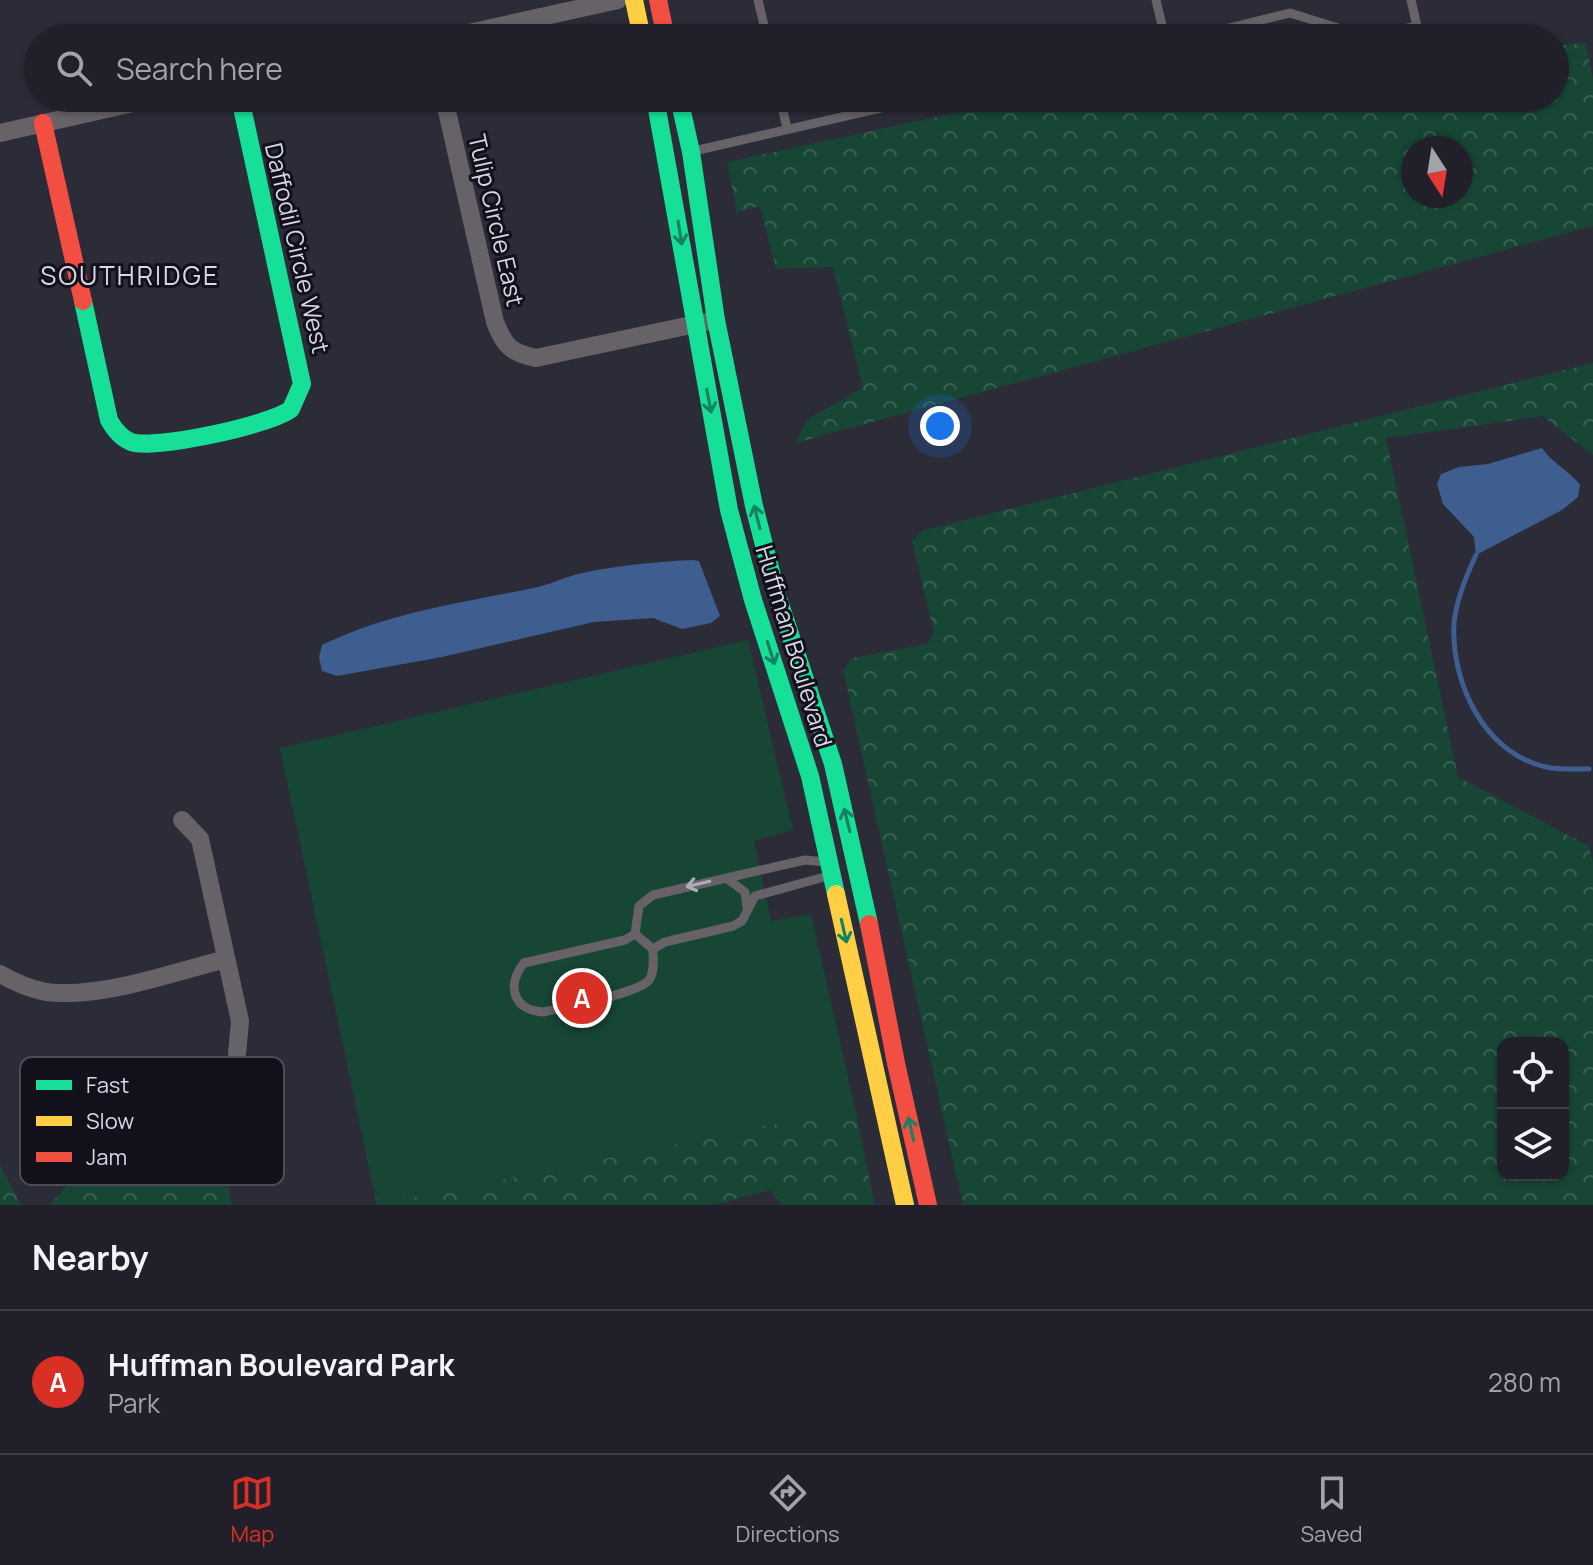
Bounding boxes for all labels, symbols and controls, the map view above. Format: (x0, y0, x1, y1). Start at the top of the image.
search box (24, 24, 1569, 112)
icon: search (52, 46, 96, 90)
text: Search here (116, 48, 283, 89)
street label: Tulip Circle East (461, 131, 533, 309)
north arrow (1401, 136, 1473, 208)
street label: Daffodil Circle West (258, 139, 338, 357)
one-way arrow (673, 220, 688, 245)
district label: SOUTHRIDGE (40, 257, 220, 293)
one-way arrow (702, 388, 717, 413)
your location (920, 406, 960, 446)
one-way arrow (748, 504, 763, 530)
street label: Huffman Boulevard (749, 541, 841, 751)
one-way arrow (764, 641, 779, 666)
one-way arrow (838, 807, 853, 833)
one-way arrow (686, 877, 711, 892)
one-way arrow (837, 918, 852, 944)
pin: A (556, 968, 608, 1028)
map controls (1497, 1037, 1569, 1181)
button: locate (1497, 1037, 1569, 1109)
legend (20, 1057, 284, 1185)
text: Fast (86, 1070, 129, 1100)
text: Slow (86, 1106, 134, 1136)
button: layers (1497, 1109, 1569, 1181)
one-way arrow (903, 1117, 918, 1142)
text: Jam (86, 1142, 127, 1172)
text: Nearby (32, 1234, 148, 1280)
text: Huffman Boulevard Park (108, 1344, 454, 1385)
text: A (49, 1364, 67, 1400)
text: 280 m (1488, 1364, 1561, 1400)
text: Park (108, 1385, 160, 1421)
tab: Map (230, 1471, 274, 1549)
tab: Directions (735, 1471, 840, 1549)
tab: Saved (1301, 1471, 1363, 1549)

